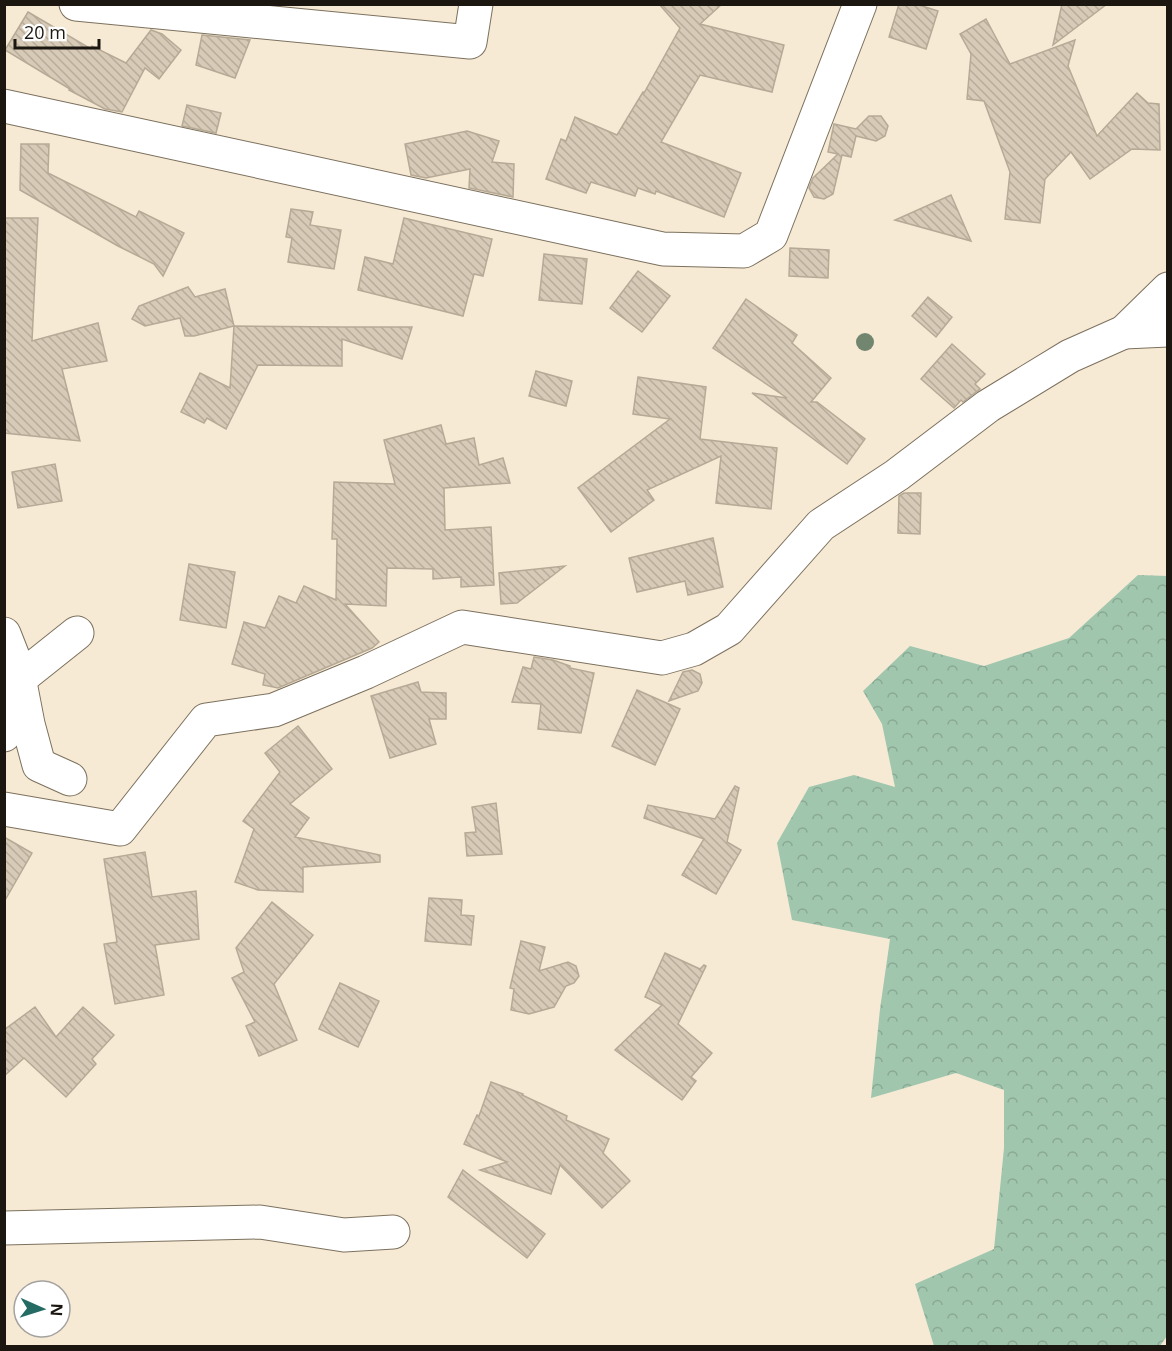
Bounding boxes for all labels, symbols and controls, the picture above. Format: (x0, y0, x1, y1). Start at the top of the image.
scale bar (15, 12, 99, 50)
text: 20 m (24, 20, 66, 44)
north arrow (12, 1279, 72, 1339)
text: N (46, 1303, 68, 1317)

